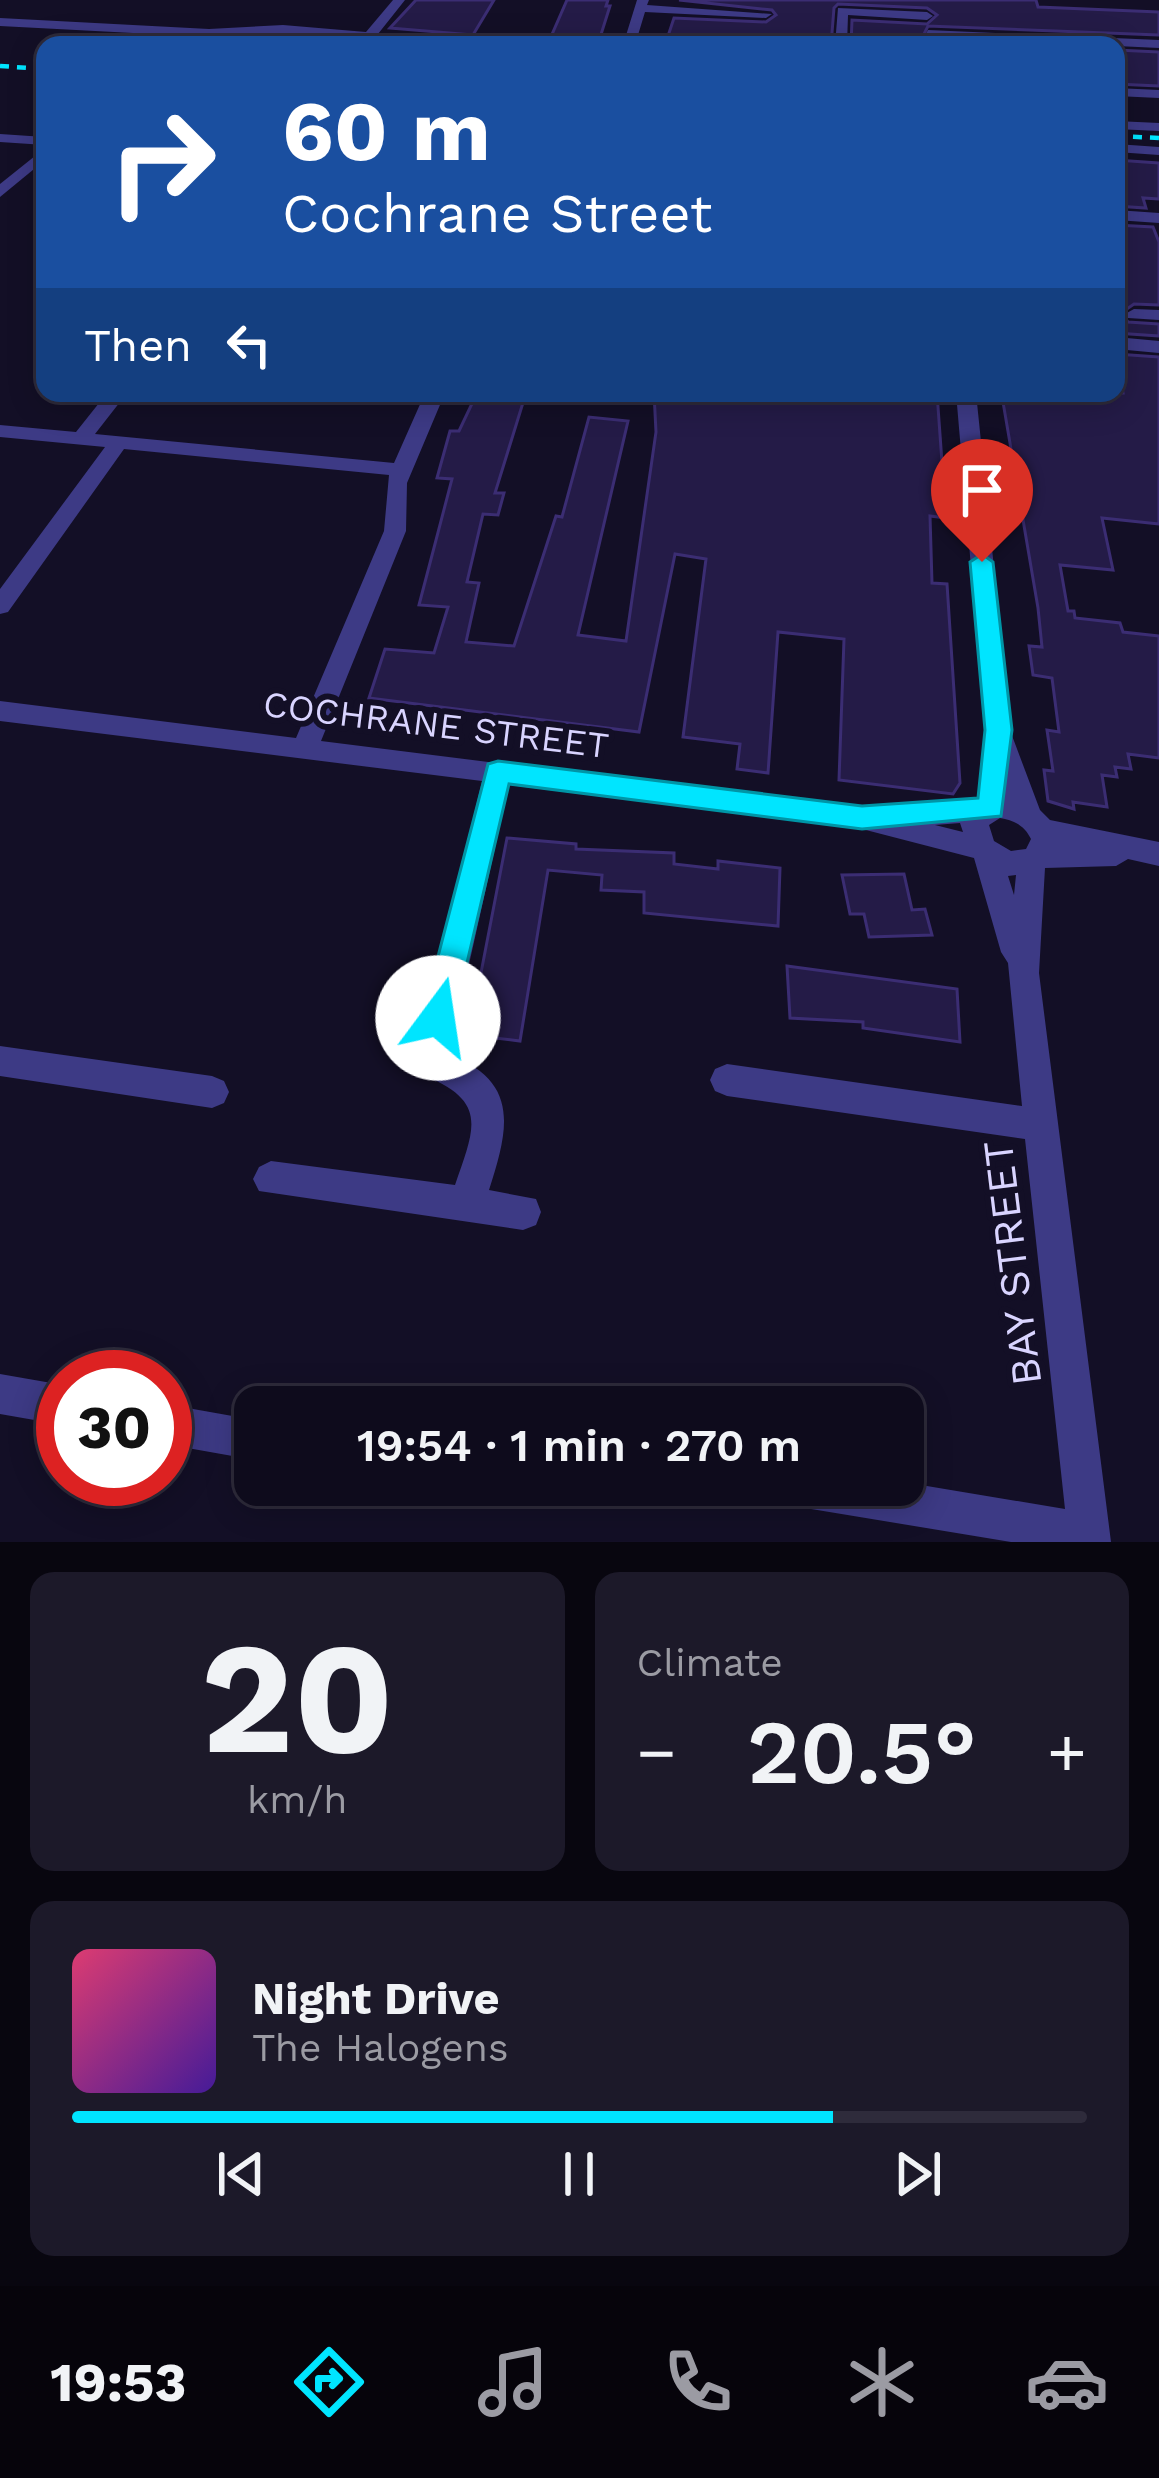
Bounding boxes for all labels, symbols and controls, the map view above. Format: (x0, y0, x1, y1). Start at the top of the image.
text: 60 m (282, 82, 491, 180)
icon: right (84, 84, 240, 240)
text: Cochrane Street (282, 182, 713, 245)
icon: left (216, 312, 282, 378)
text: Then (84, 319, 192, 372)
pin (931, 439, 1033, 562)
icon: arrive (949, 457, 1015, 523)
street label: COCHRANE STREET (261, 683, 611, 767)
position arrow (375, 955, 501, 1081)
street label: BAY STREET (973, 1138, 1051, 1388)
speed limit sign: 30 (36, 1350, 192, 1506)
text: 19:54 · 1 min · 270 m (357, 1419, 801, 1472)
text: 20 (201, 1607, 394, 1790)
text: Climate (637, 1640, 783, 1685)
text: 20.5° (747, 1699, 977, 1805)
text: − (637, 1714, 676, 1791)
text: + (1047, 1714, 1087, 1791)
text: km/h (247, 1777, 347, 1822)
text: Night Drive (252, 1972, 500, 2025)
text: The Halogens (252, 2025, 508, 2070)
icon: previous (208, 2141, 274, 2207)
icon: pause (546, 2141, 612, 2207)
icon: next (885, 2141, 951, 2207)
icon: directions (287, 2340, 371, 2424)
icon: music (471, 2340, 555, 2424)
icon: phone (656, 2340, 740, 2424)
icon: climate (840, 2340, 924, 2424)
icon: car (1025, 2340, 1109, 2424)
text: 19:53 (50, 2351, 187, 2414)

